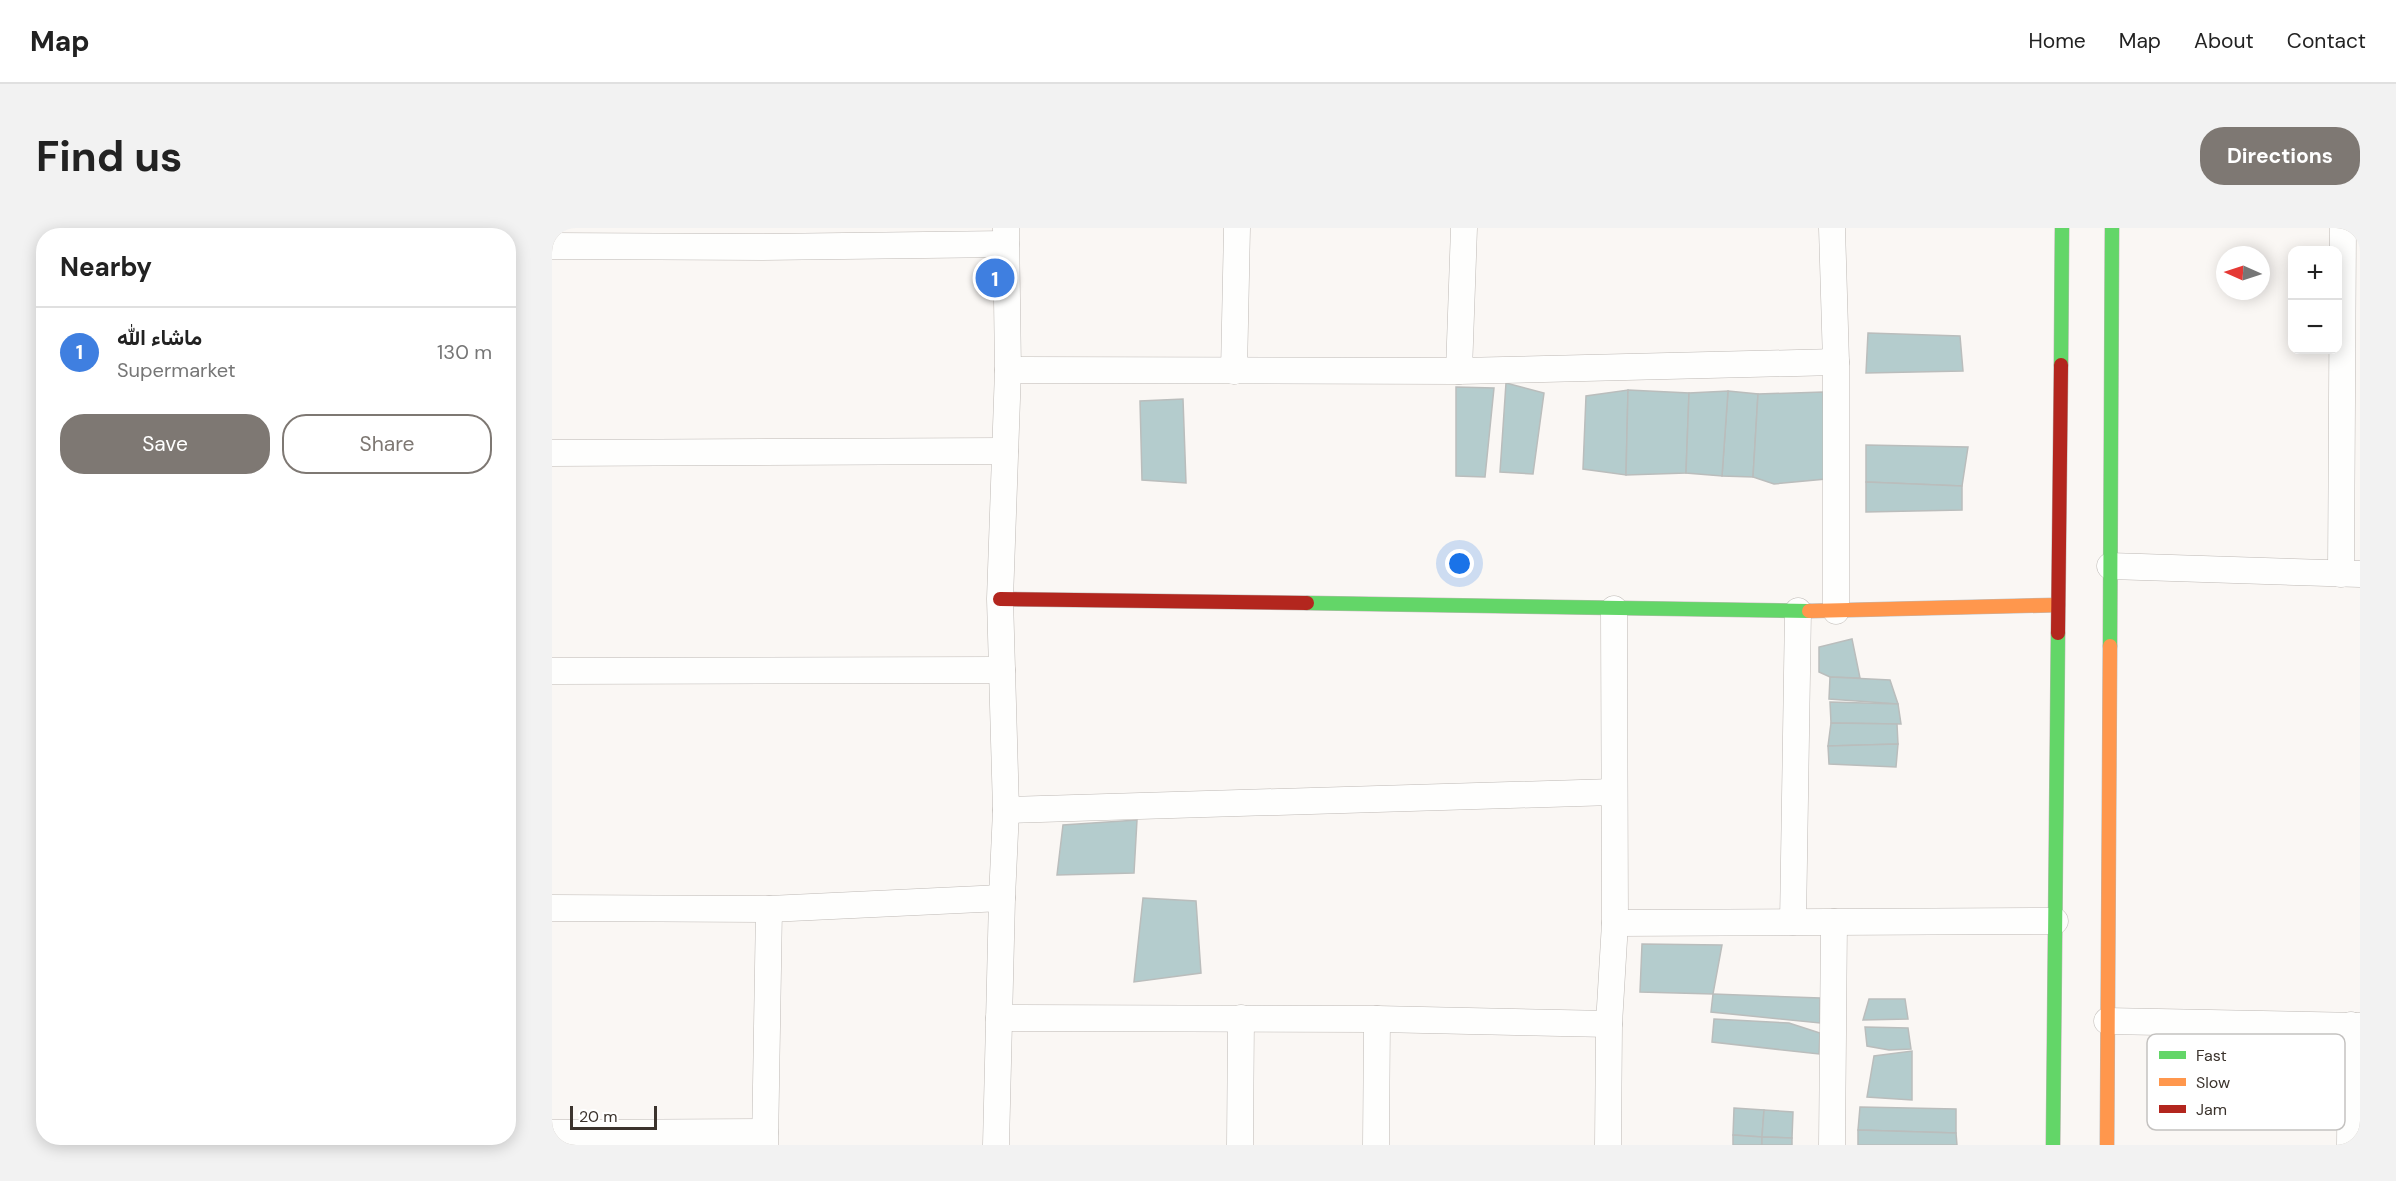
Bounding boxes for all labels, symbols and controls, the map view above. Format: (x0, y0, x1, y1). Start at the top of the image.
text: Map (30, 23, 90, 60)
text: Home (2028, 27, 2086, 55)
text: Map (2119, 27, 2161, 55)
text: About (2194, 27, 2254, 55)
text: Contact (2287, 27, 2366, 55)
button: Directions (2200, 127, 2360, 185)
text: Find us (36, 129, 182, 184)
north arrow (2216, 246, 2270, 300)
map controls (2288, 246, 2342, 354)
button: + (2288, 246, 2342, 300)
text: Nearby (60, 250, 152, 284)
pin: 1 (976, 256, 1014, 300)
button: − (2288, 300, 2342, 354)
text: ماشاء الله (117, 323, 202, 352)
text: 1 (76, 339, 83, 365)
text: 130 m (437, 339, 492, 365)
text: Supermarket (117, 357, 236, 383)
button: Save (60, 414, 270, 474)
button: Share (282, 414, 492, 474)
your location (1445, 549, 1474, 578)
legend (2147, 1034, 2345, 1130)
text: Fast (2196, 1045, 2227, 1066)
text: Slow (2196, 1072, 2230, 1093)
text: Jam (2196, 1099, 2227, 1120)
scale bar (570, 1103, 657, 1130)
text: 20 m (579, 1106, 618, 1127)

